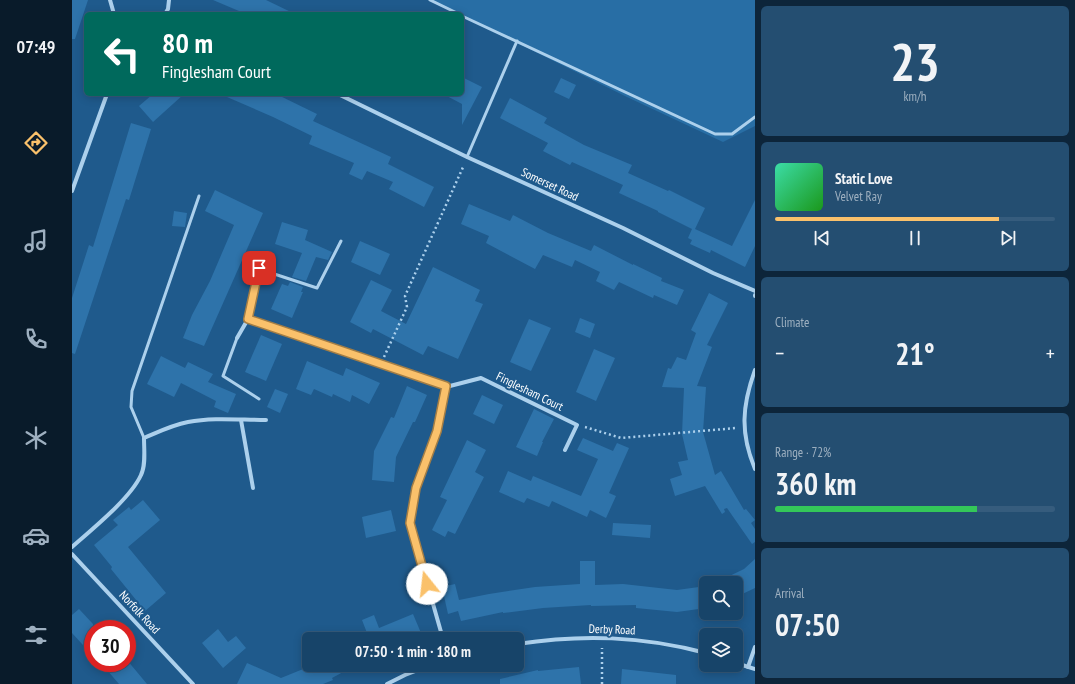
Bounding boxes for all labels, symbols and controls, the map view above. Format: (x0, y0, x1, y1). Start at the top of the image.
text: 80 m (162, 24, 213, 61)
icon: left (96, 28, 148, 80)
text: 23 (890, 28, 940, 95)
text: 07:49 (17, 35, 55, 58)
text: Finglesham Court (162, 60, 271, 83)
text: km/h (903, 88, 927, 105)
icon: directions (22, 129, 50, 157)
street label: Somerset Road (519, 164, 581, 204)
text: Static Love (835, 169, 893, 188)
text: Velvet Ray (835, 188, 882, 205)
icon: music (22, 227, 50, 255)
icon: previous (811, 227, 833, 249)
icon: pause (904, 227, 926, 249)
icon: next (997, 227, 1019, 249)
pin (242, 251, 276, 285)
icon: arrive (248, 257, 270, 279)
text: Climate (775, 314, 809, 331)
icon: phone (22, 325, 50, 353)
text: 21° (895, 334, 935, 373)
text: − (775, 339, 784, 367)
text: + (1046, 339, 1055, 367)
street label: Finglesham Court (494, 368, 567, 414)
icon: climate (22, 424, 50, 452)
text: Range · 72% (775, 444, 831, 461)
text: 360 km (775, 464, 856, 503)
icon: car (22, 522, 50, 550)
position arrow (406, 563, 448, 605)
map controls (699, 576, 743, 672)
button: search (699, 576, 743, 620)
text: Arrival (775, 585, 804, 602)
street label: Norfolk Road (116, 587, 164, 637)
text: 07:50 (775, 605, 840, 644)
speed limit sign: 30 (84, 620, 136, 672)
icon: filters (22, 621, 50, 649)
street label: Derby Road (588, 621, 636, 637)
button: layers (699, 628, 743, 672)
text: 07:50 · 1 min · 180 m (355, 642, 471, 661)

